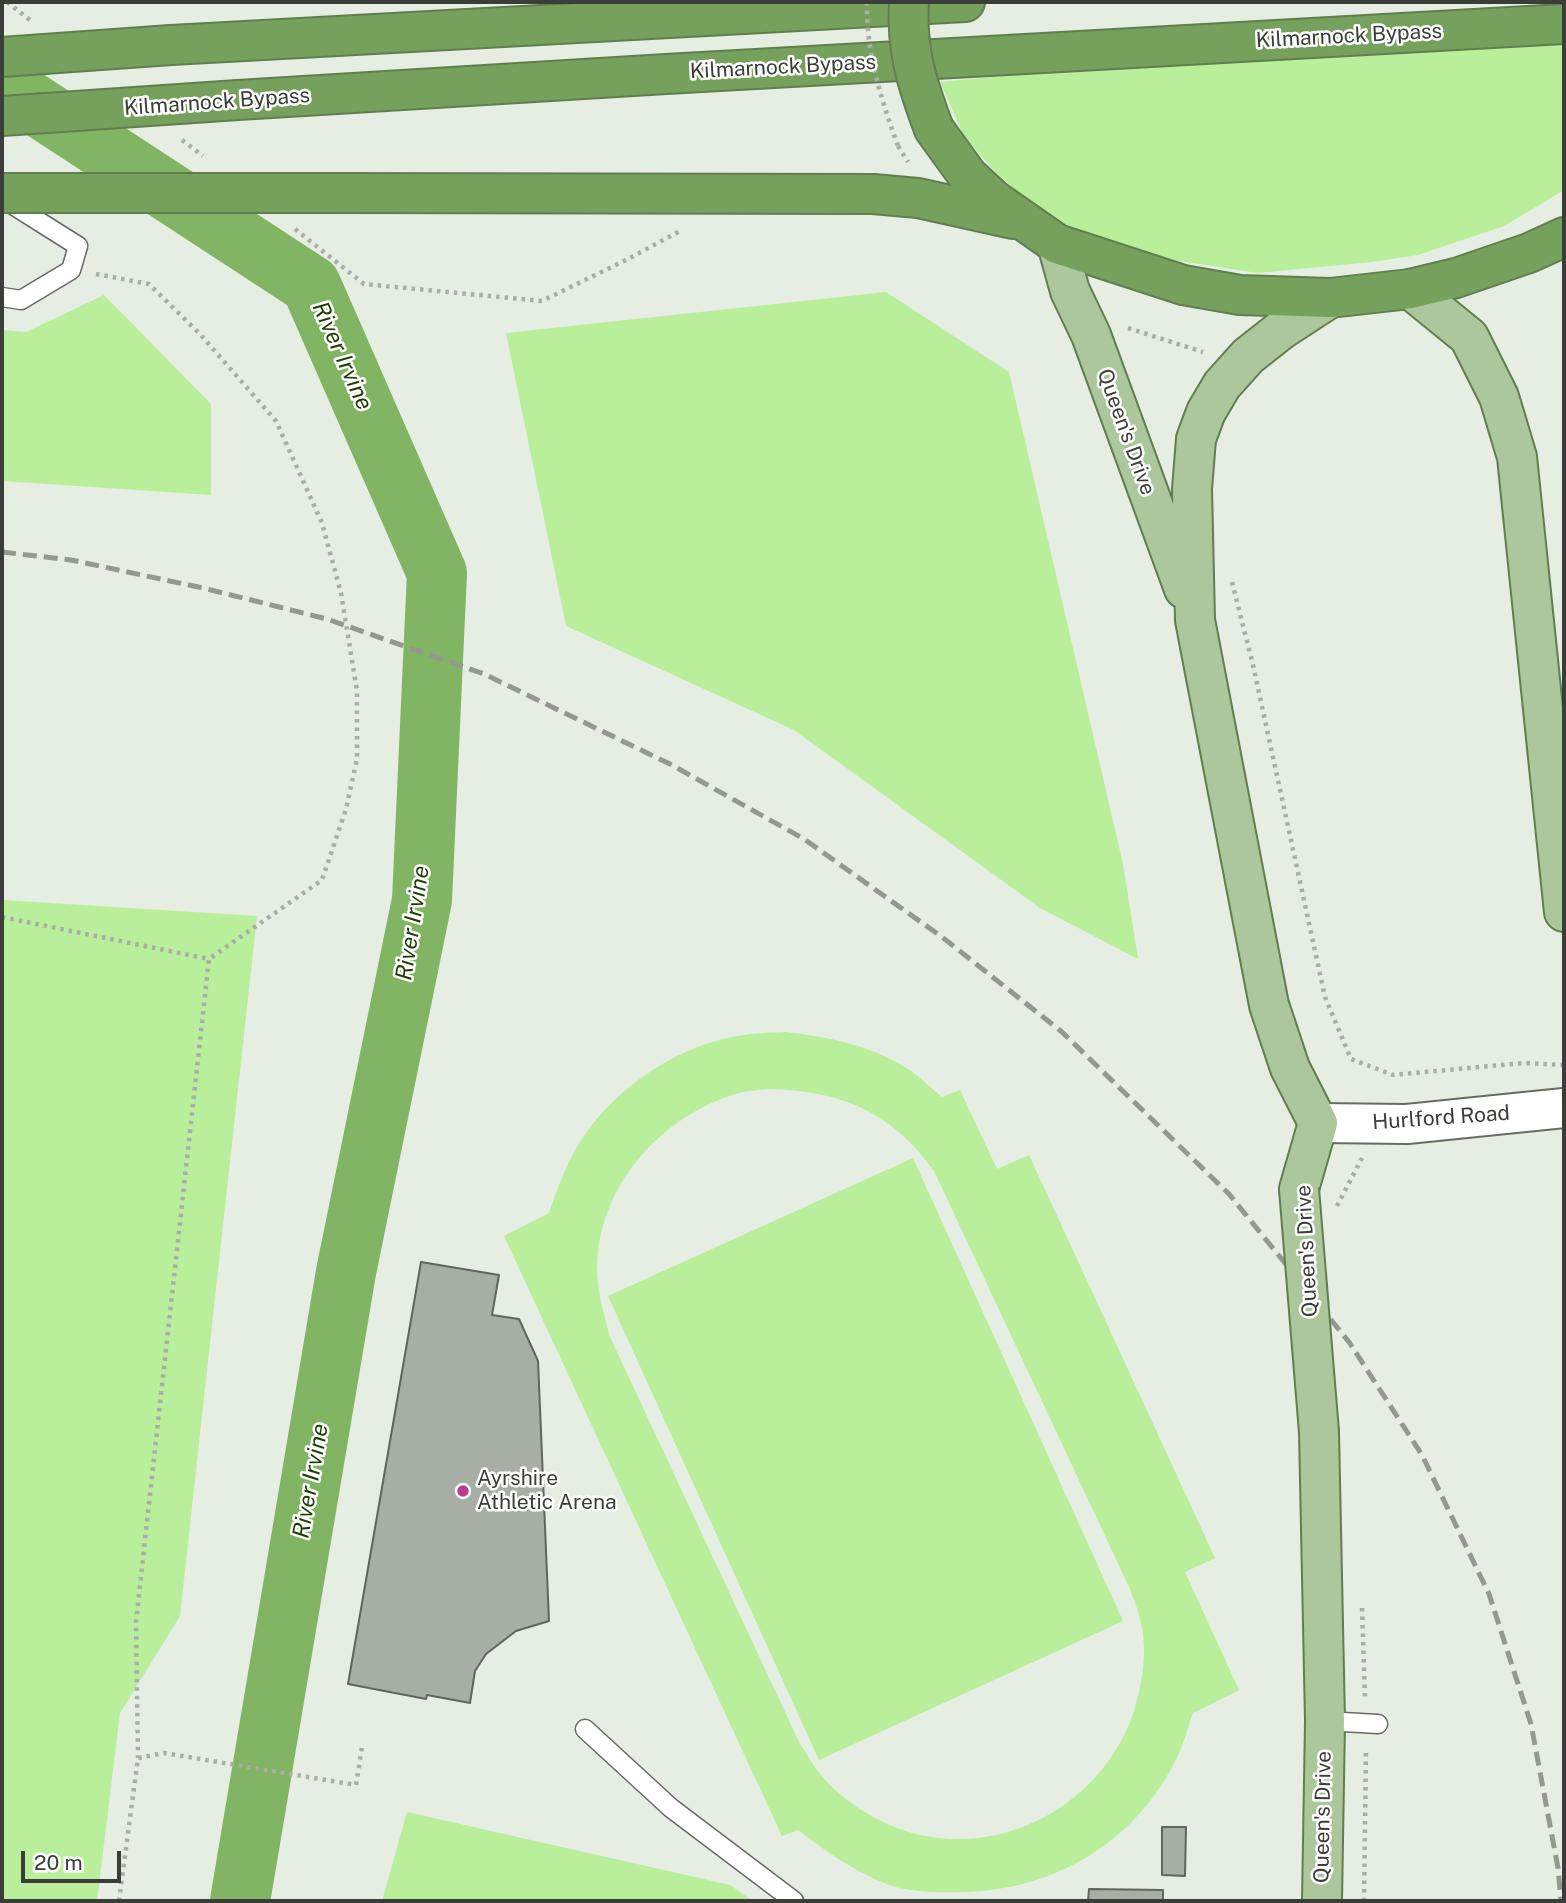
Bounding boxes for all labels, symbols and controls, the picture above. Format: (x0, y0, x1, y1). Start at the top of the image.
street label: Kilmarnock Bypass (1255, 19, 1443, 53)
street label: Kilmarnock Bypass (689, 50, 877, 84)
street label: Kilmarnock Bypass (123, 83, 311, 121)
water label: River Irvine (306, 297, 378, 415)
street label: Queen's Drive (1092, 366, 1160, 498)
water label: River Irvine (390, 864, 436, 982)
street label: Hurlford Road (1371, 1101, 1511, 1135)
street label: Queen's Drive (1291, 1184, 1323, 1318)
water label: River Irvine (287, 1422, 335, 1540)
place label: Ayrshire Athletic Arena (477, 1466, 617, 1516)
marker: Ayrshire Athletic Arena (455, 1483, 471, 1499)
street label: Queen's Drive (1309, 1751, 1337, 1883)
scale bar (24, 1836, 124, 1880)
text: 20 m (34, 1850, 83, 1875)

